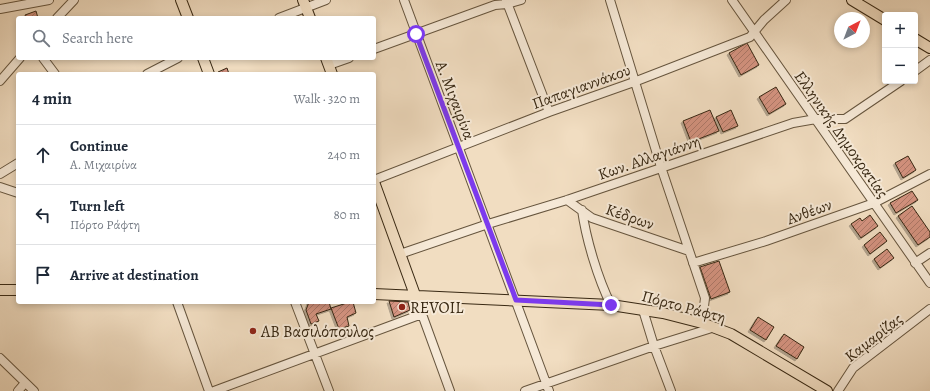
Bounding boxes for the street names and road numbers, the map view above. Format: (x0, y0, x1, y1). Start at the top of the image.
street label: Α. Μιχαιρίνα (430, 57, 480, 143)
street label: Παπαγιαννάκου (529, 59, 634, 115)
street label: Ελληνικής Δημοκρατίας (789, 67, 894, 203)
street label: Κων. Αλλαγιάννη (595, 130, 704, 186)
street label: Ανθέων (783, 193, 835, 231)
street label: Κέδρων (603, 198, 657, 236)
street label: Πόρτο Ράφτη (639, 285, 728, 329)
street label: Καμαρίζας (840, 308, 907, 367)

